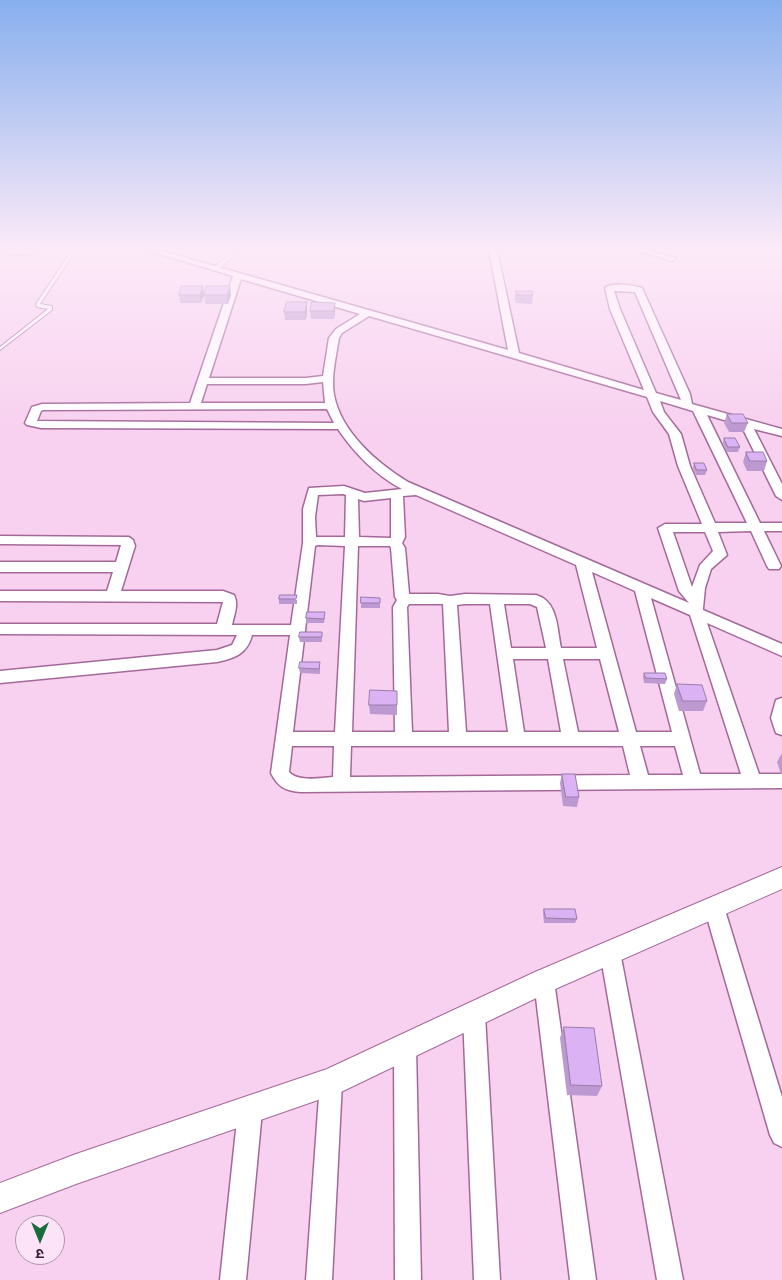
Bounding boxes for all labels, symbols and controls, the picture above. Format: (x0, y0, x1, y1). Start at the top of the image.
north arrow (15, 1215, 65, 1265)
text: उ (36, 1244, 44, 1264)

